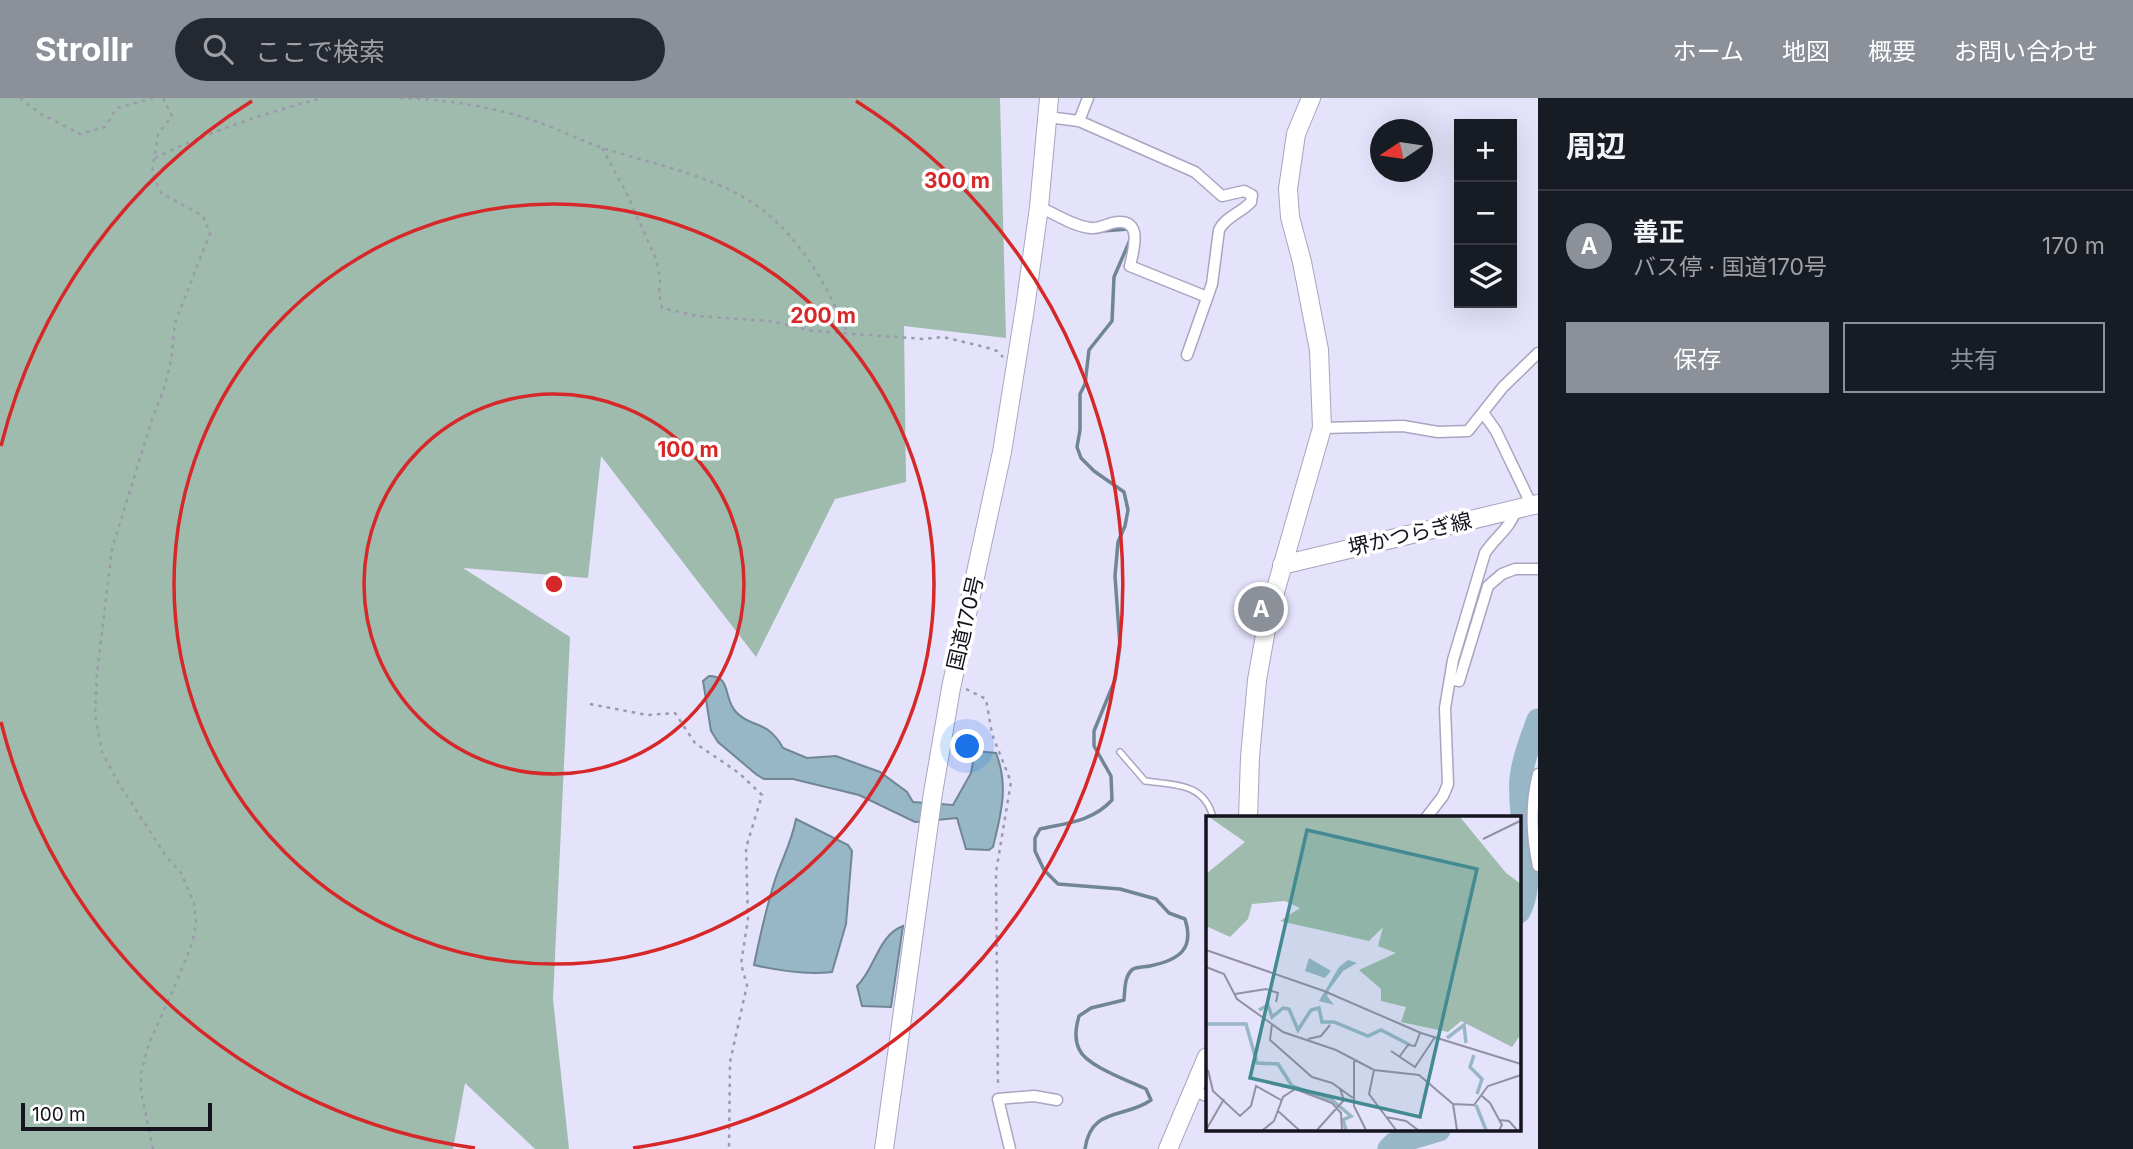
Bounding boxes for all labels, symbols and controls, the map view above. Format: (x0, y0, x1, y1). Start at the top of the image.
search box (175, 18, 665, 81)
text: Strollr (35, 29, 133, 69)
icon: search (199, 30, 237, 68)
text: ここで検索 (255, 36, 385, 67)
text: ホーム (1673, 37, 1744, 66)
text: 地図 (1782, 37, 1830, 66)
text: 概要 (1868, 37, 1916, 66)
text: お問い合わせ (1954, 37, 2098, 66)
north arrow (1370, 119, 1433, 182)
map controls (1454, 119, 1517, 308)
button: + (1454, 119, 1517, 182)
text: 周辺 (1566, 128, 1626, 164)
text: 300 m (924, 168, 990, 193)
button: − (1454, 182, 1517, 245)
text: 善正 (1633, 216, 1685, 247)
text: A (1580, 232, 1598, 260)
text: 170 m (2042, 232, 2105, 260)
button: layers (1454, 245, 1517, 308)
text: バス停 · 国道170号 (1633, 253, 1827, 281)
text: 200 m (790, 303, 856, 328)
button: 保存 (1566, 322, 1829, 393)
button: 共有 (1843, 322, 2105, 393)
text: 100 m (657, 437, 719, 462)
street label: 堺かつらぎ線 (1346, 508, 1474, 560)
centre of rings (542, 572, 566, 596)
street label: 国道170号 (942, 573, 988, 673)
pin: A (1238, 583, 1284, 635)
your location (950, 729, 984, 763)
inset map (1206, 816, 1520, 1132)
scale bar (21, 1100, 212, 1132)
text: 100 m (32, 1103, 86, 1126)

